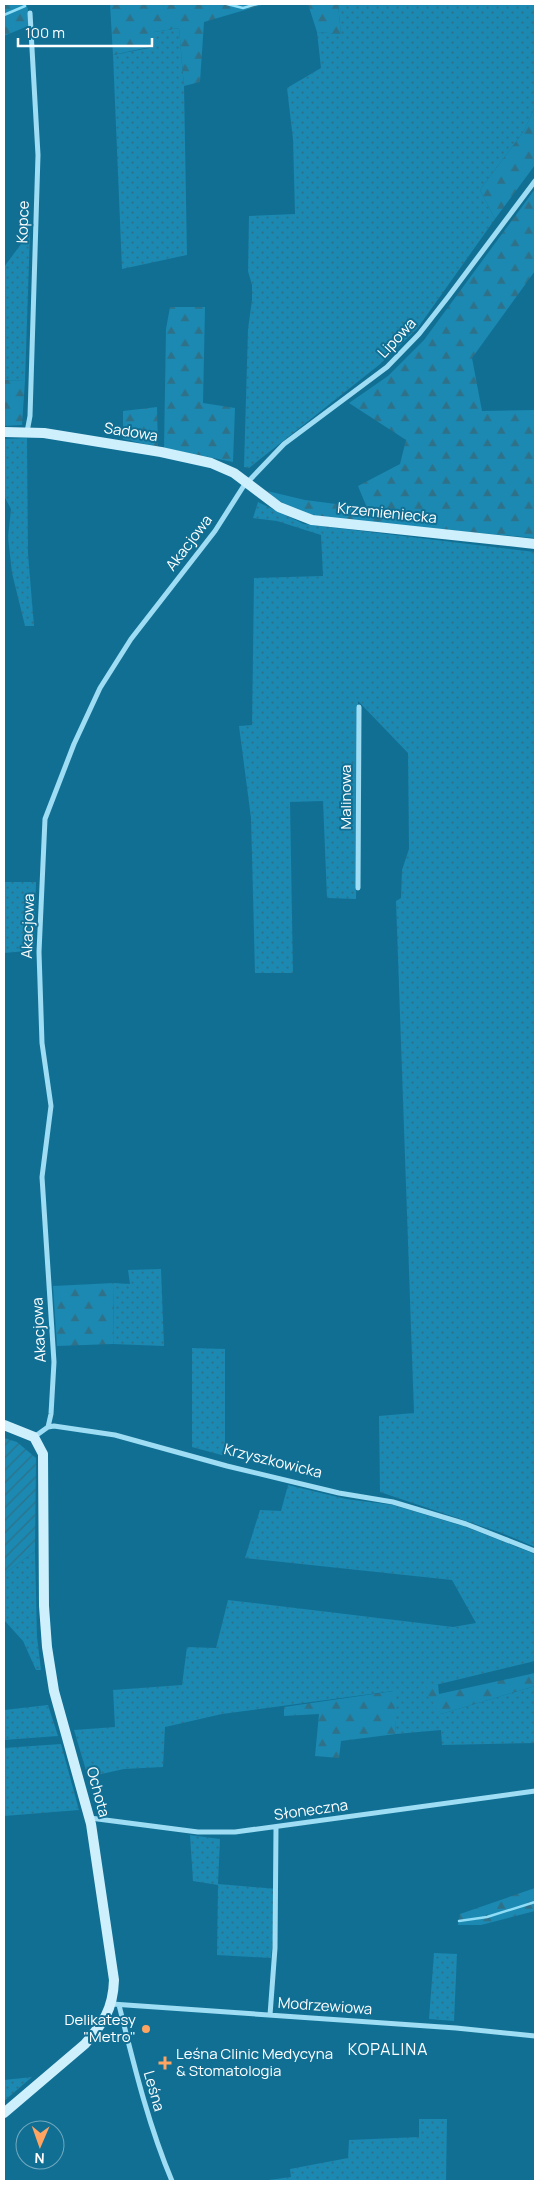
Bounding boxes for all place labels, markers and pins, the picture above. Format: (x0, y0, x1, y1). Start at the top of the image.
place label: Delikatesy "Metro" (64, 2009, 136, 2047)
marker: Delikatesy "Metro" (140, 2023, 152, 2035)
place label: Leśna Clinic Medycyna & Stomatologia (176, 2043, 333, 2081)
marker: Leśna Clinic Medycyna & Stomatologia (158, 2056, 172, 2070)

